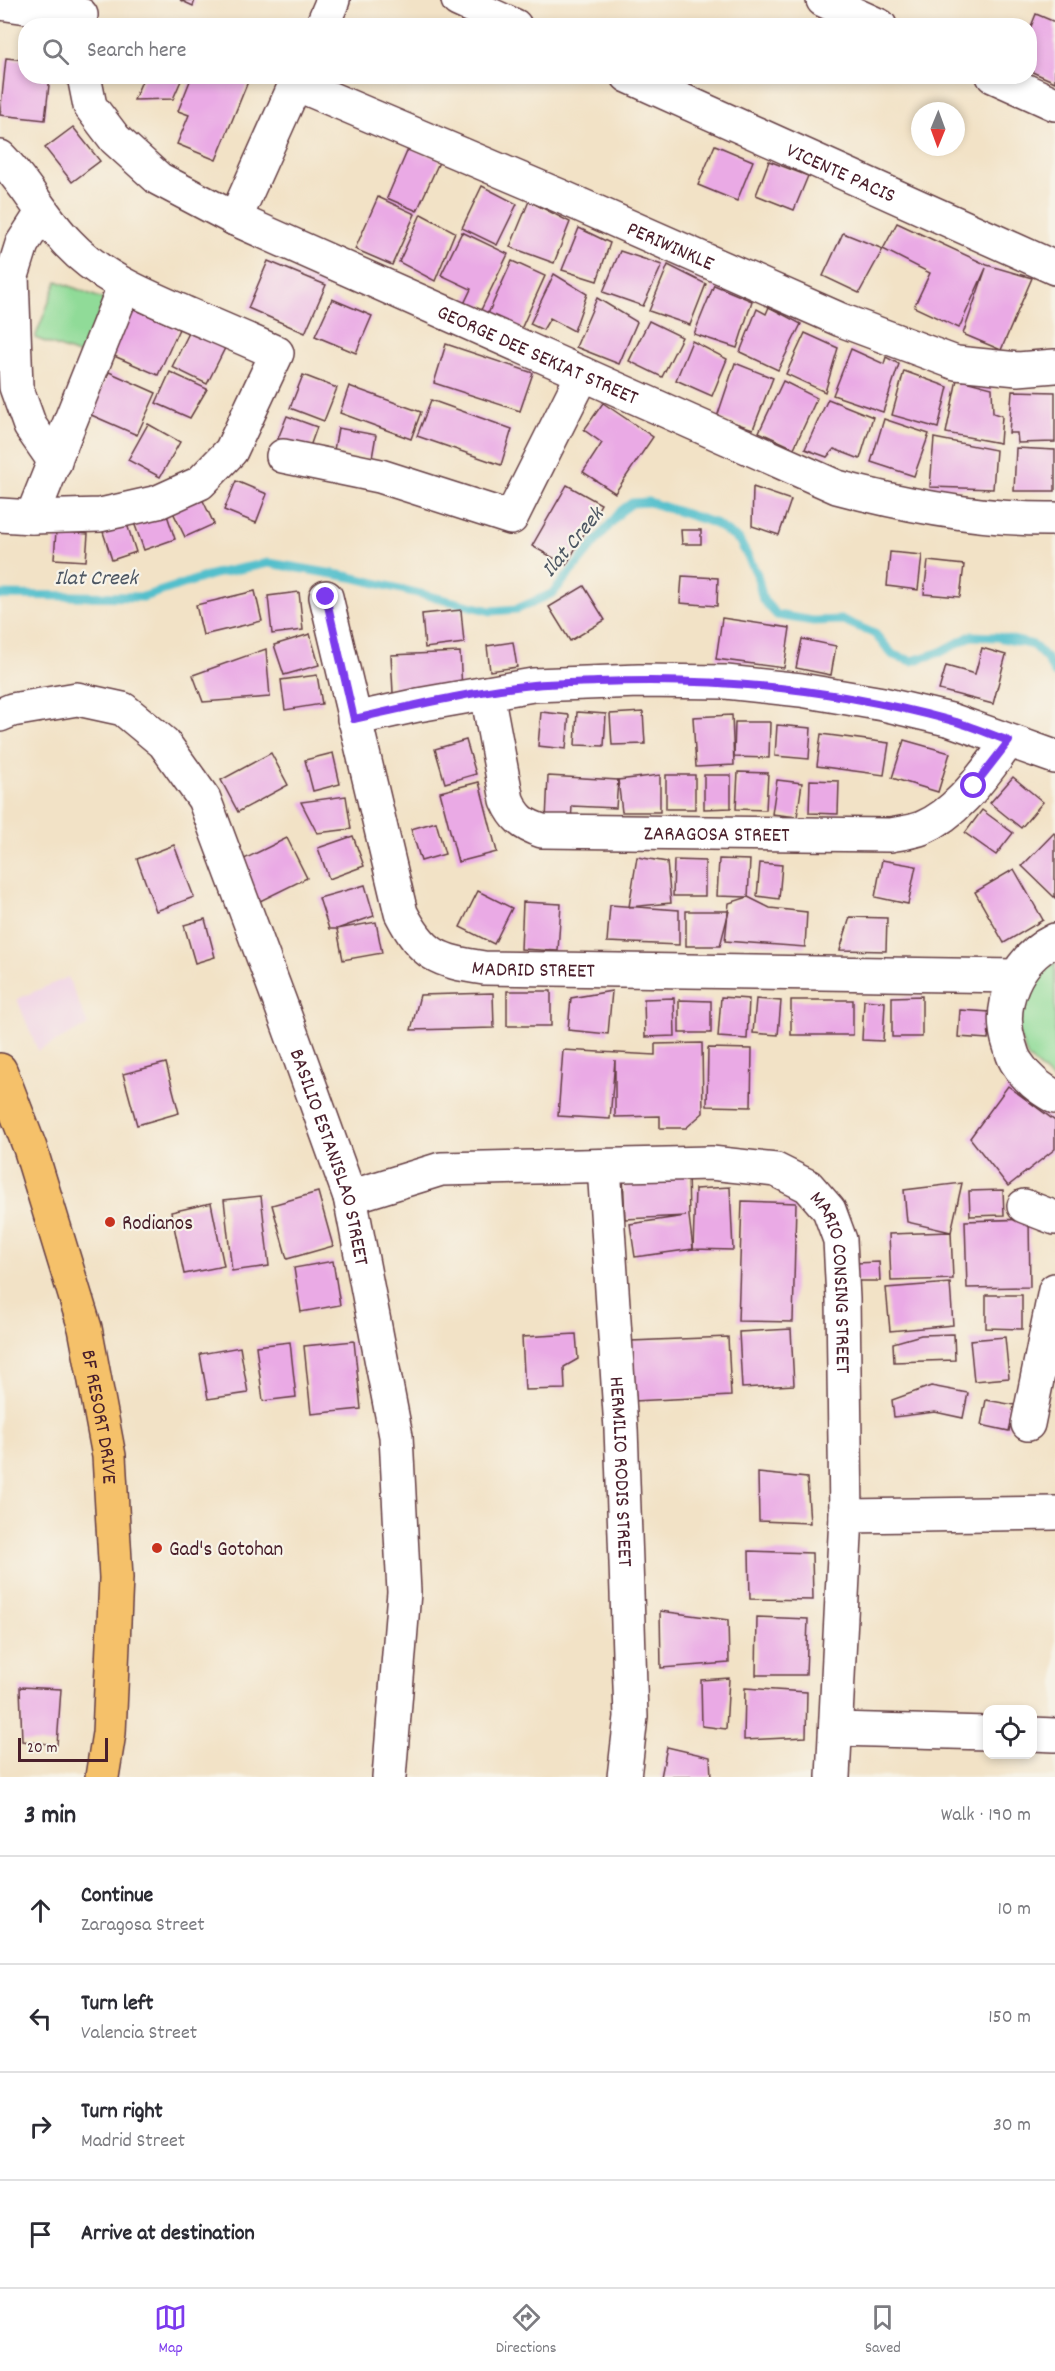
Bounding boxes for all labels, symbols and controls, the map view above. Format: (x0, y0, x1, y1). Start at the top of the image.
search box (18, 18, 1037, 84)
icon: search (39, 35, 72, 68)
text: Search here (87, 36, 186, 67)
north arrow (911, 102, 965, 156)
street label: VICENTE PACIS (781, 137, 900, 212)
street label: PERIWINKLE (621, 215, 719, 280)
street label: GEORGE DEE SEKIAT STREET (431, 299, 643, 415)
water label: Ilat Creek (535, 500, 613, 585)
water label: Ilat Creek (55, 564, 139, 595)
route end (312, 583, 338, 609)
route start (960, 772, 986, 798)
street label: ZARAGOSA STREET (643, 820, 790, 852)
street label: MADRID STREET (469, 954, 596, 988)
street label: BASILIO ESTANISLAO STREET (280, 1045, 375, 1269)
street label: MARIO CONSING STREET (801, 1186, 856, 1374)
place label: Rodianos (122, 1210, 193, 1240)
marker: Rodianos (103, 1215, 117, 1229)
street label: BF RESORT DRIVE (71, 1348, 123, 1485)
street label: HERMILIO RODIS STREET (600, 1376, 638, 1568)
place label: Gad's Gotohan (169, 1536, 283, 1566)
marker: Gad's Gotohan (150, 1541, 164, 1555)
map controls (983, 1705, 1037, 1759)
button: locate (983, 1705, 1037, 1759)
scale bar (18, 1735, 108, 1762)
text: 20 m (27, 1737, 57, 1760)
text: 3 min (24, 1798, 76, 1835)
text: Walk · 190 m (941, 1802, 1031, 1830)
text: Continue (81, 1881, 153, 1912)
icon: ahead (24, 1894, 57, 1927)
text: 10 m (997, 1896, 1031, 1924)
text: Zaragosa Street (81, 1912, 205, 1940)
text: Turn left (81, 1989, 153, 2020)
icon: left (24, 2002, 57, 2035)
text: 150 m (988, 2004, 1031, 2032)
text: Valencia Street (81, 2020, 197, 2048)
text: Turn right (81, 2097, 163, 2128)
icon: right (24, 2110, 57, 2143)
text: 30 m (993, 2112, 1031, 2140)
text: Madrid Street (81, 2128, 185, 2156)
icon: arrive (24, 2218, 57, 2251)
text: Arrive at destination (81, 2219, 255, 2250)
tab: Map (154, 2301, 187, 2360)
tab: Directions (496, 2301, 556, 2360)
tab: Saved (865, 2301, 901, 2360)

